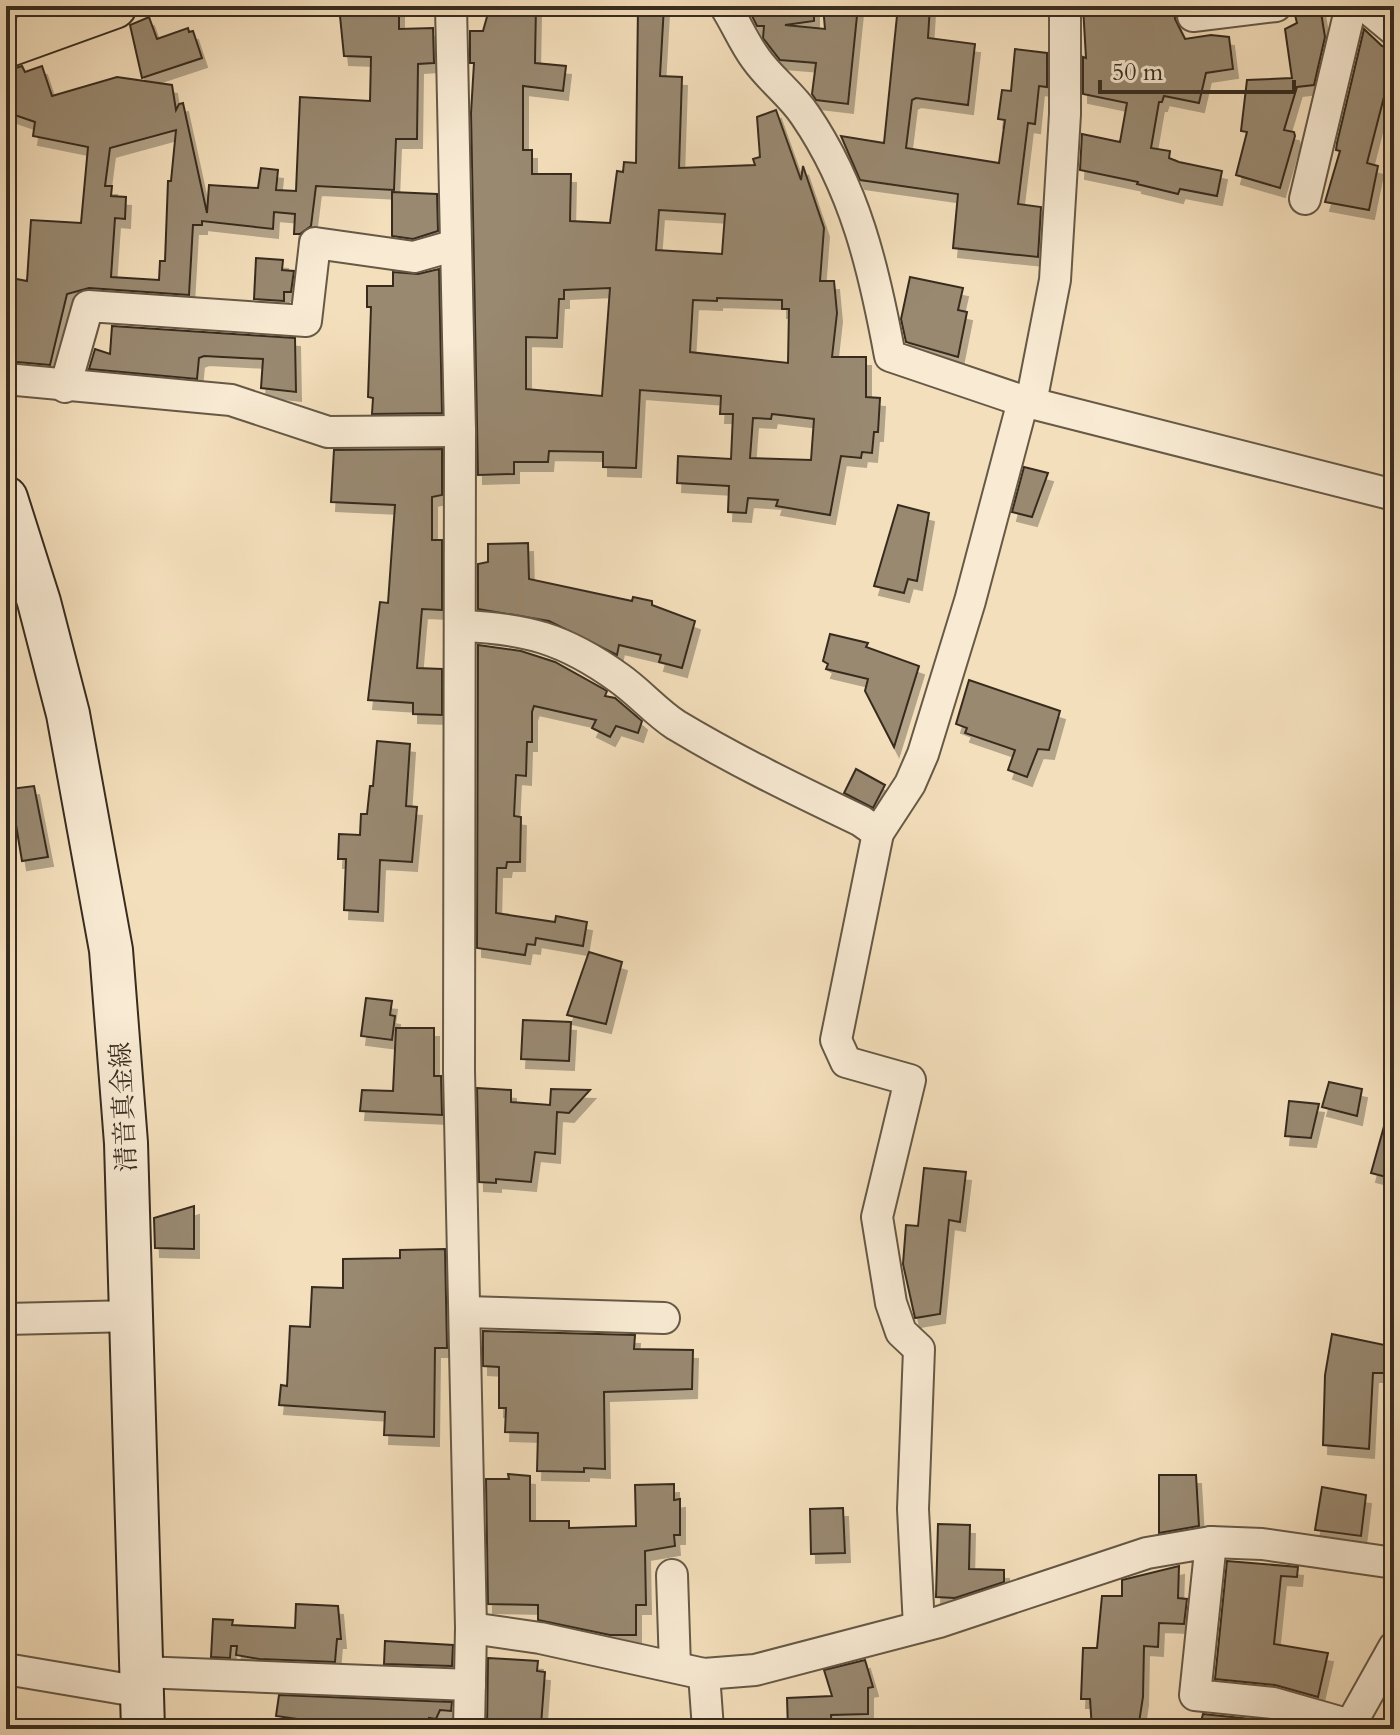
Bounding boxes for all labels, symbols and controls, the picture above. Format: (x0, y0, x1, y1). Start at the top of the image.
scale bar (1100, 44, 1294, 94)
text: 50 m (1112, 56, 1164, 89)
street label: 清音真金線 (103, 1041, 144, 1173)

